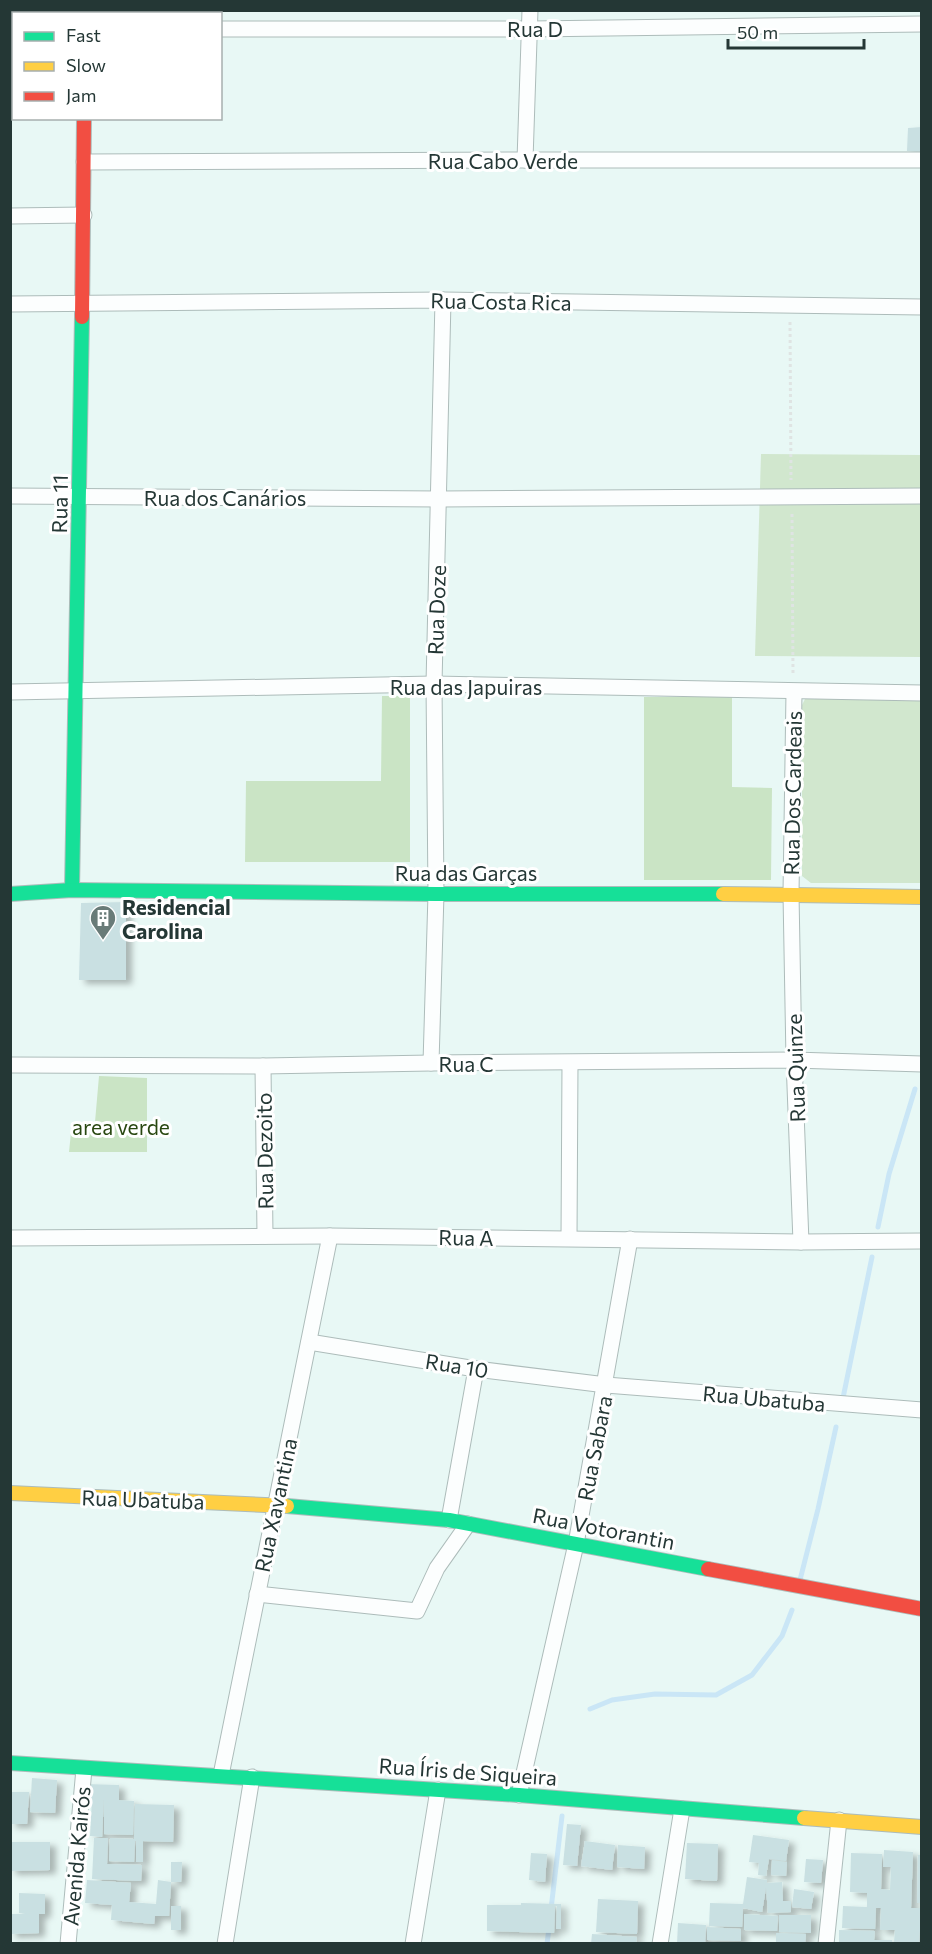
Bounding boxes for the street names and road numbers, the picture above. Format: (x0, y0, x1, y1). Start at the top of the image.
street label: Rua D (507, 16, 563, 41)
street label: Rua Cabo Verde (428, 148, 578, 173)
street label: Rua Costa Rica (430, 287, 572, 315)
street label: Rua 11 (46, 474, 72, 534)
street label: Rua dos Canários (144, 485, 306, 510)
street label: Rua Doze (422, 565, 450, 655)
street label: Rua das Japuiras (390, 674, 542, 699)
street label: Rua Dos Cardeais (778, 710, 806, 876)
street label: Rua das Garças (395, 860, 537, 885)
street label: Rua Quinze (781, 1013, 809, 1123)
street label: Rua C (438, 1051, 494, 1076)
street label: Rua Dezoito (250, 1092, 278, 1210)
street label: Rua A (438, 1224, 494, 1250)
street label: Rua 10 (424, 1348, 490, 1382)
street label: Rua Ubatuba (702, 1380, 826, 1416)
street label: Rua Sabara (572, 1393, 616, 1503)
street label: Rua Xavantina (249, 1436, 301, 1574)
street label: Rua Ubatuba (81, 1484, 205, 1514)
street label: Rua Votorantin (531, 1502, 677, 1554)
street label: Rua Íris de Siqueira (378, 1752, 558, 1790)
street label: Avenida Kairós (57, 1785, 95, 1927)

